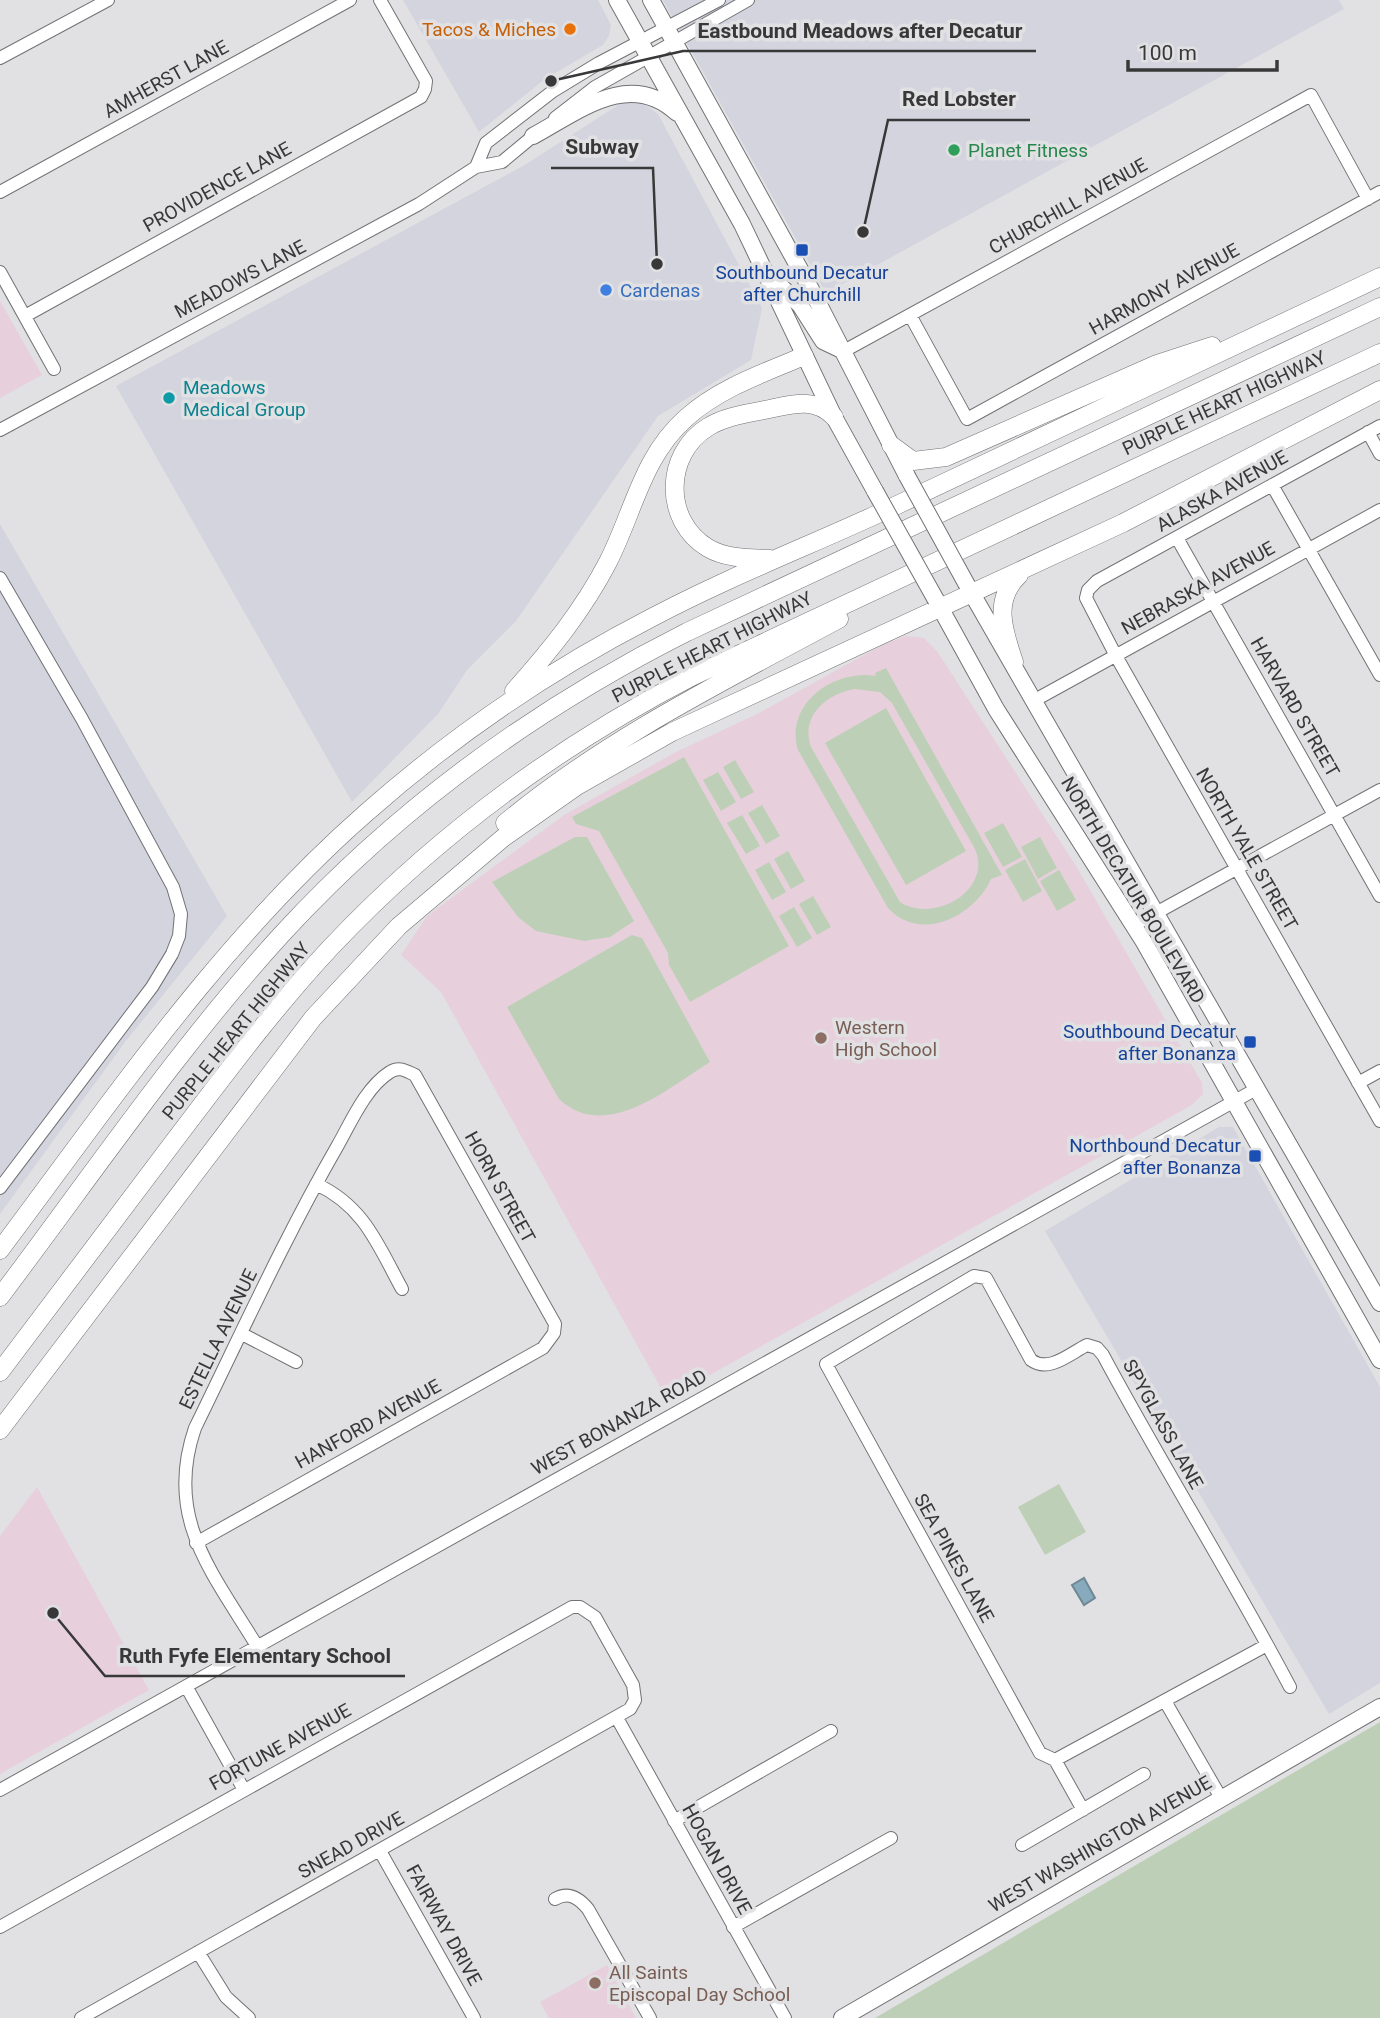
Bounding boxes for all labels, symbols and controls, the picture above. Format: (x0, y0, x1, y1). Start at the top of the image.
callout: Eastbound Meadows after Decatur (683, 9, 1036, 51)
place label: Tacos & Miches (422, 18, 556, 41)
text: Eastbound Meadows after Decatur (697, 19, 1023, 43)
marker: Tacos & Miches (562, 21, 578, 37)
scale bar (1128, 28, 1277, 72)
street label: AMHERST LANE (100, 35, 233, 123)
text: 100 m (1138, 41, 1197, 65)
callout: Red Lobster (888, 78, 1030, 120)
text: Red Lobster (902, 87, 1016, 111)
callout: Subway (551, 126, 653, 168)
text: Subway (565, 135, 639, 159)
street label: PROVIDENCE LANE (139, 137, 295, 237)
place label: Planet Fitness (968, 139, 1088, 162)
marker: Planet Fitness (946, 142, 962, 158)
street label: CHURCHILL AVENUE (985, 153, 1151, 259)
street label: MEADOWS LANE (170, 235, 310, 323)
street label: HARMONY AVENUE (1085, 238, 1243, 340)
marker: Southbound Decatur after Churchill (794, 242, 810, 258)
place label: Southbound Decatur after Churchill (715, 261, 889, 306)
place label: Cardenas (620, 279, 700, 302)
marker: Cardenas (598, 282, 614, 298)
street label: PURPLE HEART HIGHWAY (1119, 345, 1330, 460)
place label: Meadows Medical Group (183, 376, 306, 421)
marker: Meadows Medical Group (161, 390, 177, 406)
street label: ALASKA AVENUE (1152, 445, 1292, 537)
street label: NEBRASKA AVENUE (1117, 536, 1279, 640)
street label: PURPLE HEART HIGHWAY (608, 586, 817, 708)
street label: HARVARD STREET (1246, 633, 1344, 781)
street label: NORTH YALE STREET (1191, 764, 1303, 934)
street label: NORTH DECATUR BOULEVARD (1056, 772, 1210, 1008)
street label: PURPLE HEART HIGHWAY (157, 937, 315, 1124)
place label: Western High School (835, 1016, 937, 1061)
place label: Southbound Decatur after Bonanza (1063, 1020, 1237, 1065)
marker: Western High School (813, 1030, 829, 1046)
marker: Southbound Decatur after Bonanza (1242, 1034, 1258, 1050)
street label: HORN STREET (460, 1127, 540, 1247)
place label: Northbound Decatur after Bonanza (1069, 1134, 1242, 1179)
marker: Northbound Decatur after Bonanza (1247, 1148, 1263, 1164)
street label: ESTELLA AVENUE (174, 1265, 262, 1413)
street label: SPYGLASS LANE (1118, 1355, 1208, 1493)
street label: WEST BONANZA ROAD (527, 1364, 711, 1480)
street label: HANFORD AVENUE (291, 1374, 445, 1474)
street label: SEA PINES LANE (909, 1490, 999, 1627)
callout: Ruth Fyfe Elementary School (105, 1634, 405, 1676)
text: Ruth Fyfe Elementary School (119, 1644, 391, 1668)
street label: FORTUNE AVENUE (205, 1698, 355, 1795)
street label: WEST WASHINGTON AVENUE (984, 1771, 1216, 1917)
street label: HOGAN DRIVE (677, 1800, 757, 1918)
street label: SNEAD DRIVE (294, 1806, 408, 1884)
street label: FAIRWAY DRIVE (401, 1861, 487, 1990)
place label: All Saints Episcopal Day School (609, 1961, 790, 2006)
marker: All Saints Episcopal Day School (587, 1975, 603, 1991)

